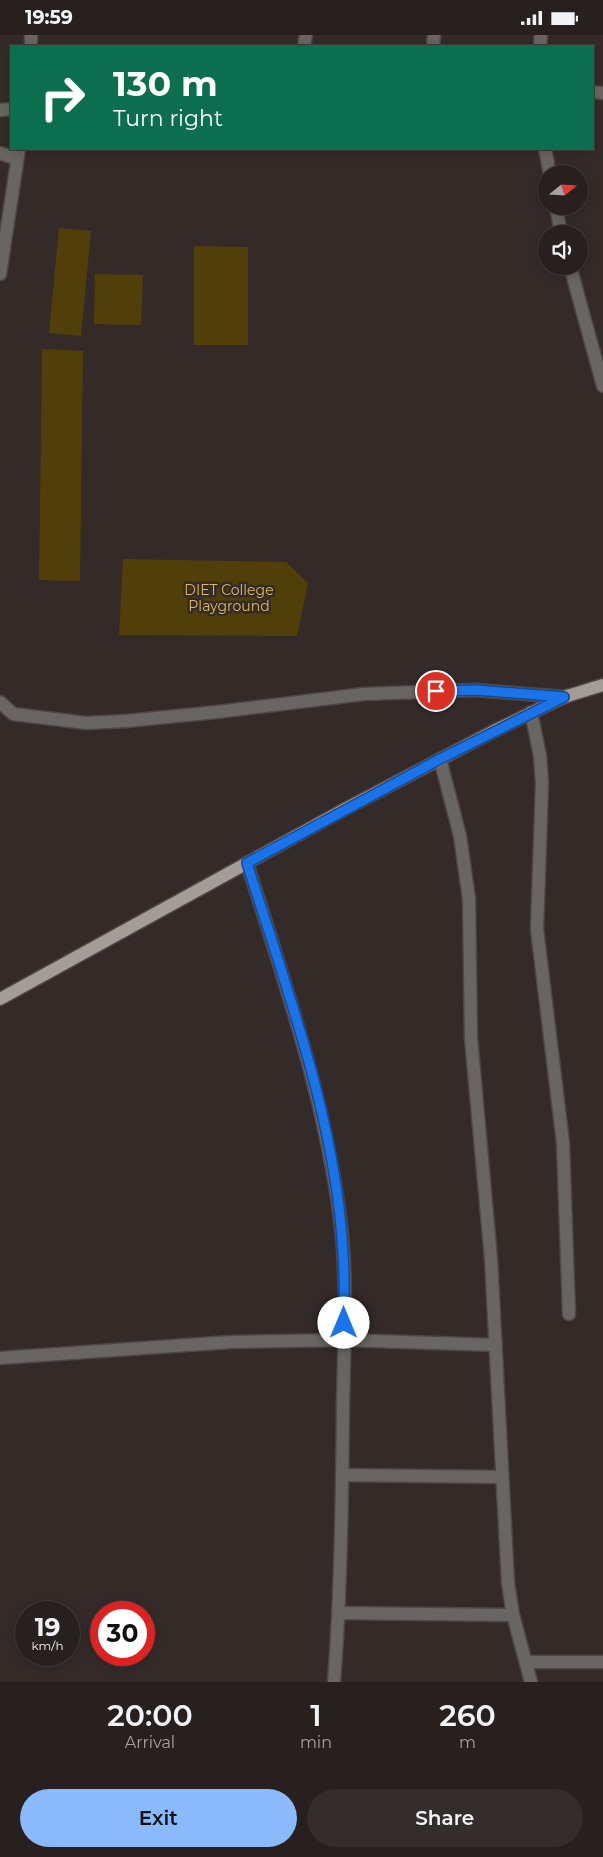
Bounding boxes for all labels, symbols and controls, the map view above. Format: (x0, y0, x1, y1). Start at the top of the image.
text: 19:59 (25, 6, 73, 29)
text: 130 m (113, 62, 218, 105)
icon: right (30, 65, 95, 130)
text: Turn right (113, 105, 223, 132)
north arrow (538, 165, 588, 215)
map controls (538, 165, 588, 275)
button: sound (538, 225, 588, 275)
park label: DIET College Playground (184, 581, 274, 615)
pin (415, 670, 457, 712)
icon: arrive (422, 677, 450, 705)
position arrow (317, 1296, 369, 1348)
speed limit sign: 30 (90, 1601, 155, 1666)
text: 19 (35, 1612, 60, 1642)
text: km/h (31, 1638, 64, 1653)
text: 20:00 (107, 1697, 193, 1734)
text: 1 (310, 1697, 322, 1734)
text: 260 (439, 1697, 496, 1734)
text: Arrival (125, 1733, 175, 1752)
text: min (300, 1733, 332, 1752)
text: m (459, 1733, 476, 1752)
button: Exit (20, 1789, 297, 1847)
button: Share (307, 1789, 583, 1847)

